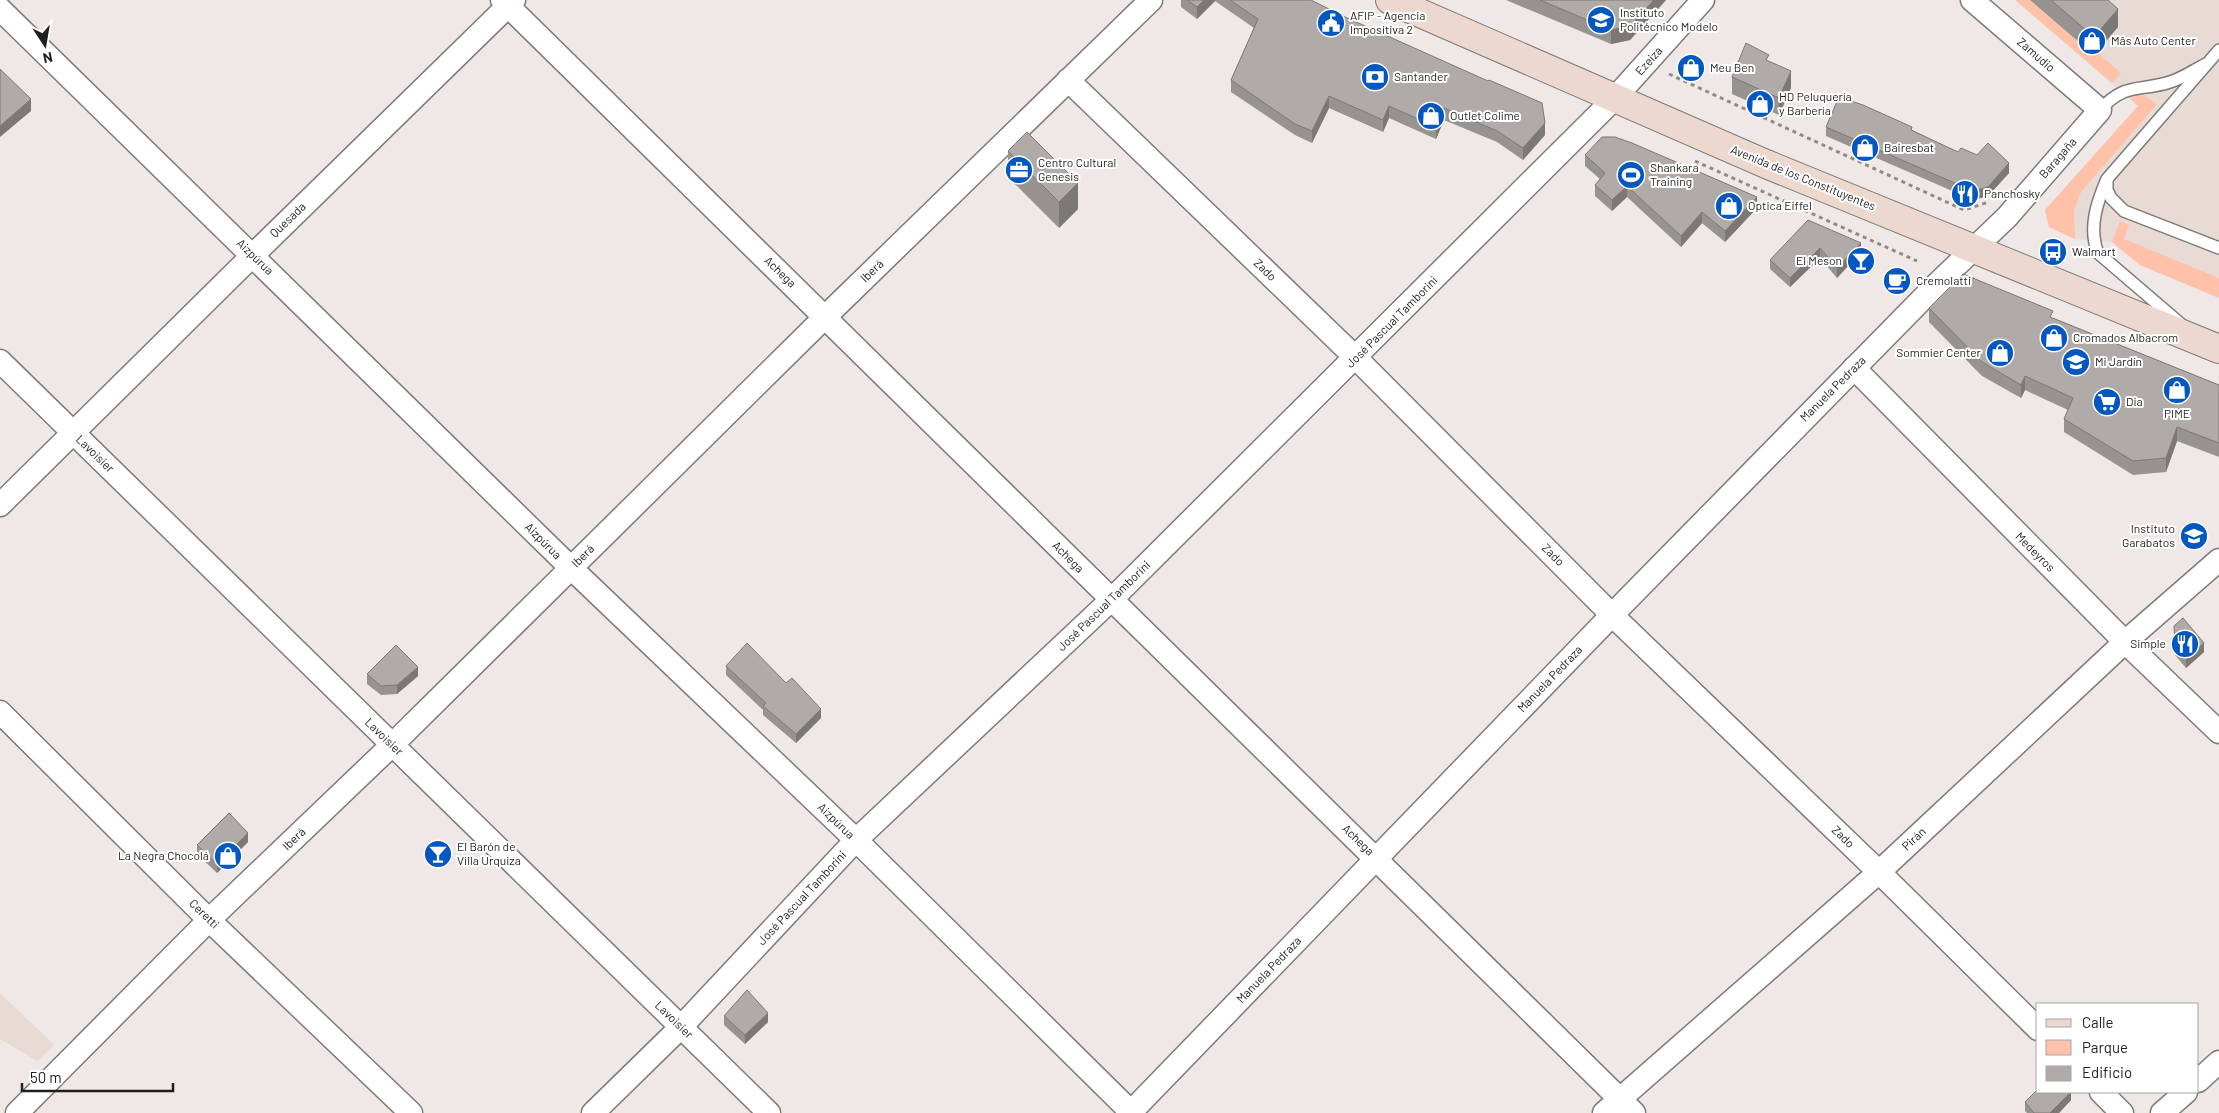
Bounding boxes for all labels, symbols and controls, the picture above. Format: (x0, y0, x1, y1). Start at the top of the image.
school or university icon: Instituto Politécnico Modelo (1586, 5, 1616, 35)
place label: Instituto Politécnico Modelo (1620, 5, 1718, 33)
public building icon: AFIP - Agencia Impositiva 2 (1316, 8, 1346, 38)
place label: AFIP - Agencia Impositiva 2 (1350, 8, 1426, 36)
north arrow (20, 20, 70, 70)
shop icon: Mâs Auto Center (2077, 26, 2107, 56)
place label: Mâs Auto Center (2111, 33, 2196, 47)
street label: Zamudio (2015, 34, 2058, 74)
street label: Ezeiza (1632, 43, 1665, 77)
text: N (41, 49, 54, 67)
shop icon: Meu Ben (1676, 53, 1706, 83)
place label: Meu Ben (1710, 60, 1754, 74)
bank icon: Santander (1360, 62, 1390, 92)
place label: Santander (1394, 69, 1448, 83)
shop icon: HD Peluquería y Barbería (1745, 89, 1775, 119)
place label: HD Peluquería y Barbería (1779, 89, 1852, 117)
shop icon: Outlet Colime (1416, 101, 1446, 131)
place label: Outlet Colime (1450, 108, 1520, 122)
shop icon: Bairesbat (1850, 133, 1880, 163)
street label: Baragaña (2036, 134, 2079, 181)
place label: Bairesbat (1884, 140, 1934, 154)
street label: Avenida de los Constituyentes (1729, 142, 1878, 213)
office icon: Centro Cultural Genesis (1004, 155, 1034, 185)
place label: Centro Cultural Genesis (1038, 155, 1116, 183)
sports icon: Shankara Training (1616, 160, 1646, 190)
place label: Shankara Training (1650, 160, 1699, 188)
restaurant icon: Panchosky (1950, 179, 1980, 209)
place label: Panchosky (1984, 186, 2041, 200)
shop icon: Optica Eiffel (1714, 191, 1744, 221)
place label: Optica Eiffel (1748, 198, 1812, 212)
street label: Quesada (267, 199, 308, 240)
street label: Aizpúrua (234, 235, 277, 277)
bus stop icon: Walmart (2038, 237, 2068, 267)
place label: Walmart (2072, 244, 2116, 258)
bar icon: El Meson (1846, 246, 1876, 276)
street label: Achega (762, 253, 799, 290)
place label: El Meson (1796, 253, 1842, 267)
street label: Zado (1252, 255, 1280, 283)
street label: Iberá (857, 256, 886, 284)
cafe icon: Cremolatti (1882, 266, 1912, 296)
street label: José Pascual Tamborini (1343, 273, 1440, 370)
place label: Cremolatti (1916, 273, 1971, 287)
shop icon: Cromados Albacrom (2039, 323, 2069, 353)
place label: Cromados Albacrom (2073, 330, 2178, 344)
shop icon: Sommier Center (1985, 338, 2015, 368)
place label: Sommier Center (1896, 345, 1982, 359)
school or university icon: Mi Jardín (2061, 347, 2091, 377)
street label: Manuela Pedraza (1797, 353, 1868, 424)
place label: Mi Jardín (2095, 354, 2142, 368)
shop icon: PIME (2162, 375, 2192, 405)
supermarket icon: Dia (2092, 387, 2122, 417)
place label: Dia (2126, 394, 2143, 408)
place label: PIME (2164, 406, 2190, 420)
street label: Lavoisier (74, 432, 118, 475)
street label: Aizpúrua (523, 519, 565, 561)
place label: Instituto Garabatos (2122, 521, 2175, 549)
school or university icon: Instituto Garabatos (2179, 521, 2209, 551)
street label: Medeyros (2013, 529, 2058, 574)
street label: Achega (1050, 538, 1087, 575)
street label: Zado (1540, 540, 1568, 568)
street label: Iberá (568, 541, 597, 570)
street label: José Pascual Tamborini (1054, 557, 1153, 653)
restaurant icon: Simple (2170, 629, 2200, 659)
place label: Simple (2130, 636, 2166, 650)
street label: Manuela Pedraza (1514, 642, 1585, 714)
street label: Lavoisier (363, 715, 407, 758)
street label: Aizpúrua (815, 799, 858, 841)
street label: Achega (1340, 821, 1377, 858)
street label: Zado (1830, 822, 1858, 850)
street label: Iberá (279, 824, 308, 852)
street label: Pirán (1899, 824, 1928, 853)
bar icon: El Barón de Villa Urquiza (423, 839, 453, 869)
place label: El Barón de Villa Urquiza (457, 839, 521, 867)
shop icon: La Negra Chocolá (213, 841, 243, 871)
street label: José Pascual Tamborini (754, 847, 849, 947)
place label: La Negra Chocolá (118, 848, 209, 862)
street label: Ceretti (187, 896, 223, 931)
street label: Manuela Pedraza (1233, 933, 1304, 1005)
street label: Lavoisier (653, 998, 697, 1041)
legend (2036, 1003, 2199, 1093)
text: Calle (2082, 1013, 2114, 1031)
text: Parque (2082, 1038, 2128, 1056)
scale bar (22, 1060, 174, 1092)
text: Edificio (2082, 1063, 2132, 1081)
text: 50 m (30, 1068, 62, 1086)

